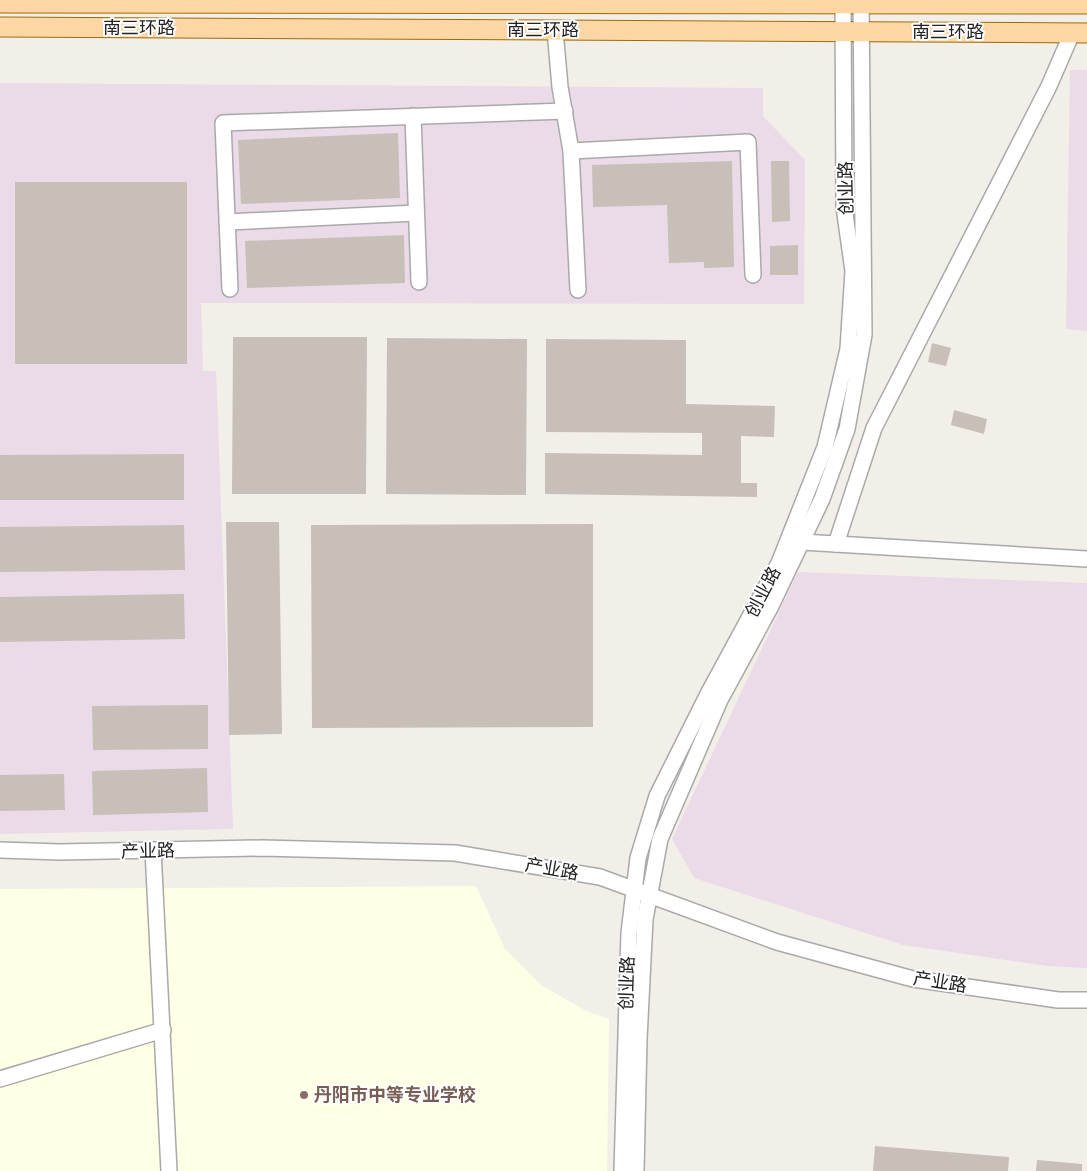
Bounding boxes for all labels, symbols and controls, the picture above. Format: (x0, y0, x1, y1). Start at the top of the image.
street label: 南三环路 (103, 18, 175, 38)
street label: 南三环路 (507, 20, 579, 40)
street label: 南三环路 (912, 22, 984, 42)
street label: 创业路 (836, 161, 856, 215)
street label: 创业路 (741, 563, 785, 621)
street label: 产业路 (121, 841, 175, 861)
street label: 产业路 (524, 854, 580, 884)
street label: 创业路 (616, 956, 638, 1010)
street label: 产业路 (912, 968, 968, 996)
place label: 丹阳市中等专业学校 (314, 1085, 476, 1105)
marker: 丹阳市中等专业学校 (298, 1089, 310, 1101)

